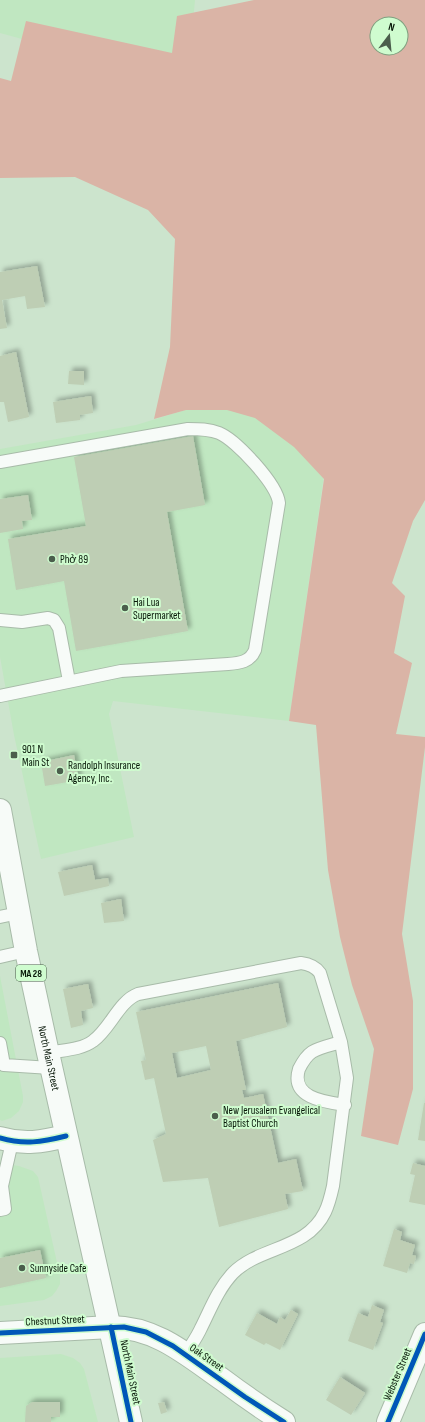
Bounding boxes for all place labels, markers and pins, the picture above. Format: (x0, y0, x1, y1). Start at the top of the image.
place label: Phở 89 (60, 553, 88, 566)
marker: Phở 89 (47, 554, 57, 564)
place label: Hai Lua Supermarket (133, 596, 181, 622)
marker: Hai Lua Supermarket (120, 603, 130, 613)
place label: 901 N Main St (22, 743, 50, 769)
marker: 901 N Main St (9, 750, 19, 760)
place label: Randolph Insurance Agency, Inc. (67, 759, 140, 785)
marker: Randolph Insurance Agency, Inc. (55, 766, 65, 776)
place label: New Jerusalem Evangelical Baptist Church (223, 1104, 320, 1130)
marker: New Jerusalem Evangelical Baptist Church (210, 1111, 220, 1121)
place label: Sunnyside Cafe (30, 1262, 86, 1275)
marker: Sunnyside Cafe (17, 1263, 27, 1273)

